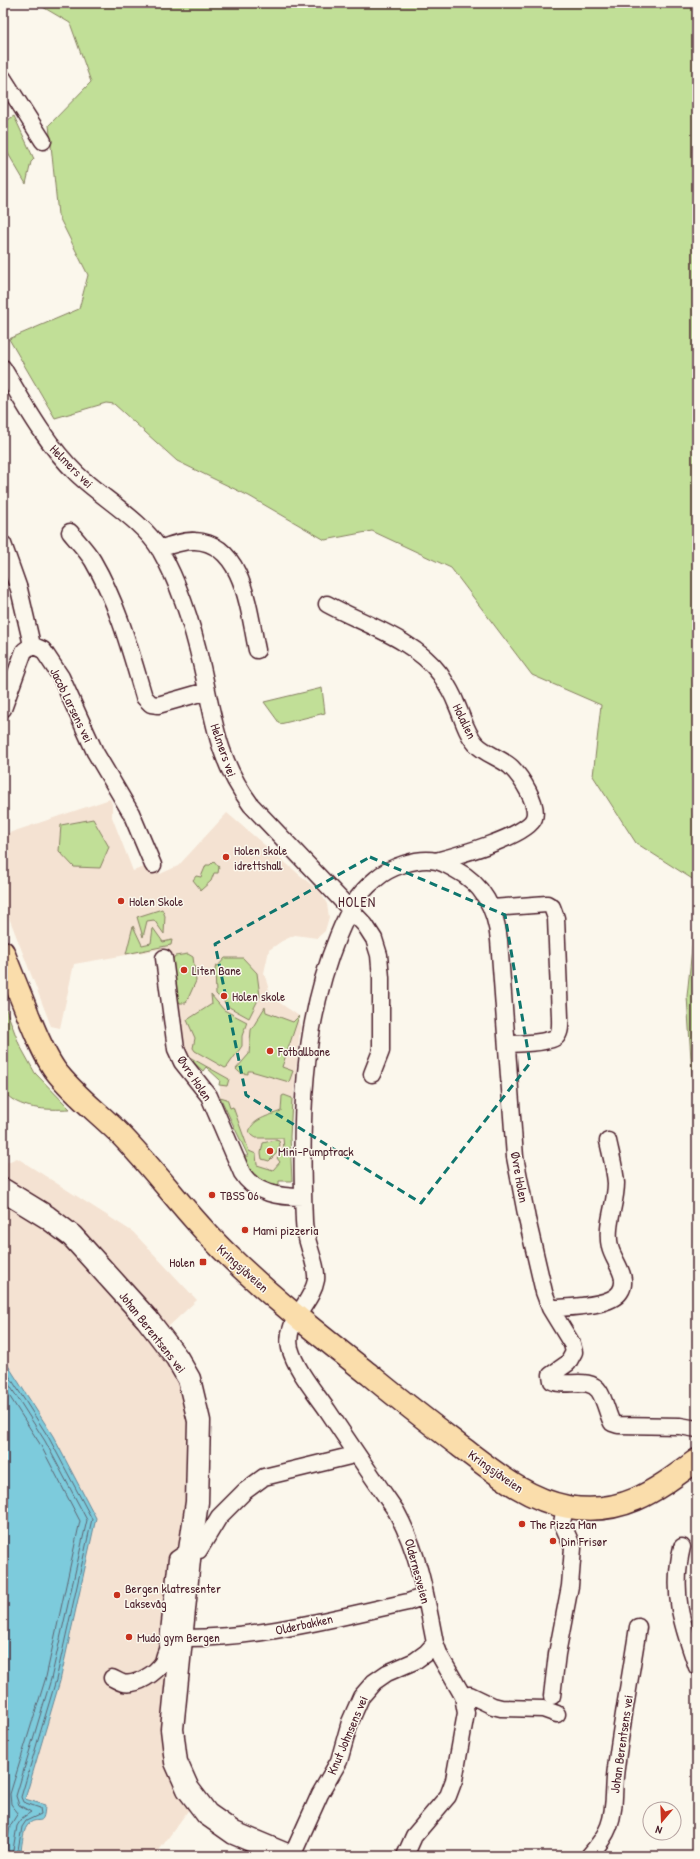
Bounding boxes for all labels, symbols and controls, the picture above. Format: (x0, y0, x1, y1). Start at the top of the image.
street label: Helmers vei (46, 440, 98, 492)
street label: Jacob Larsens vei (46, 665, 98, 745)
street label: Holalien (449, 700, 481, 742)
street label: Helmers vei (207, 721, 241, 779)
place label: Holen skole idrettshall (234, 841, 287, 874)
marker: Holen skole idrettshall (221, 852, 231, 862)
place label: Holen Skole (129, 892, 183, 910)
district label: HOLEN (338, 892, 376, 911)
marker: Holen Skole (116, 896, 126, 906)
place label: Liten Bane (192, 961, 241, 979)
marker: Liten Bane (179, 965, 189, 975)
place label: Holen skole (232, 987, 285, 1005)
marker: Holen skole (219, 991, 229, 1001)
place label: Fotballbane (277, 1042, 330, 1060)
marker: Fotballbane (265, 1046, 275, 1056)
street label: Øvre Holen (173, 1052, 217, 1105)
place label: Mini-Pumptrack (278, 1142, 354, 1160)
marker: Mini-Pumptrack (265, 1146, 275, 1156)
street label: Øvre Holen (507, 1150, 533, 1204)
place label: TBSS 06 (220, 1186, 259, 1204)
marker: TBSS 06 (207, 1190, 217, 1200)
place label: Mami pizzeria (253, 1221, 318, 1239)
marker: Mami pizzeria (240, 1225, 250, 1235)
street label: Kringsjåveien (213, 1240, 273, 1296)
place label: Holen (169, 1253, 195, 1271)
marker: Holen (198, 1257, 208, 1267)
street label: Johan Berentsens vei (115, 1287, 191, 1377)
street label: Kringsjåveien (465, 1445, 527, 1497)
place label: The Pizza Man (530, 1515, 597, 1533)
marker: The Pizza Man (517, 1519, 527, 1529)
place label: Din Frisør (561, 1532, 607, 1550)
marker: Din Frisør (548, 1536, 558, 1546)
street label: Oldernesveien (401, 1537, 435, 1605)
place label: Bergen klatresenter Laksevåg (125, 1579, 221, 1612)
marker: Bergen klatresenter Laksevåg (112, 1590, 122, 1600)
street label: Olderbakken (274, 1609, 334, 1639)
place label: Mudo gym Bergen (137, 1628, 220, 1646)
marker: Mudo gym Bergen (124, 1632, 134, 1642)
street label: Knut Johnsens vei (322, 1693, 372, 1777)
street label: Johan Berentsens vei (605, 1694, 637, 1794)
north arrow (642, 1801, 682, 1841)
text: N (654, 1823, 664, 1838)

